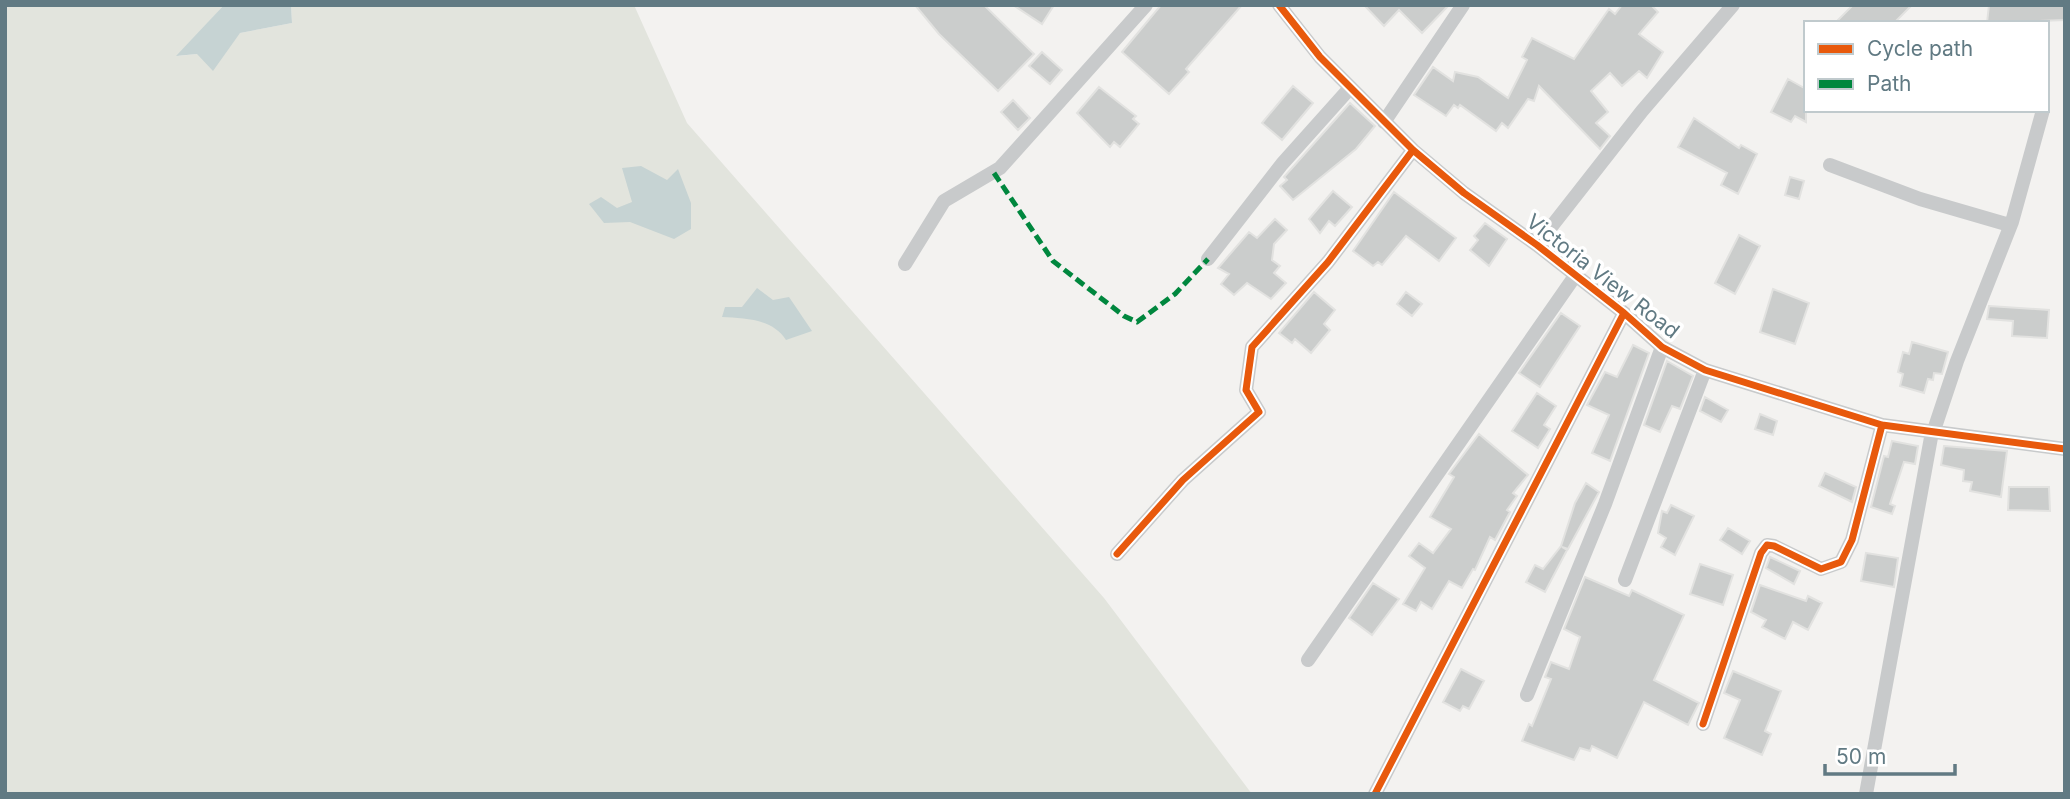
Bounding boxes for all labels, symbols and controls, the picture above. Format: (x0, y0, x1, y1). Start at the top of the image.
legend (1804, 21, 2049, 112)
text: Cycle path (1867, 36, 1973, 61)
text: Path (1867, 71, 1912, 96)
street label: Victoria View Road (1522, 209, 1684, 343)
scale bar (1825, 732, 1954, 776)
text: 50 m (1836, 744, 1886, 769)

